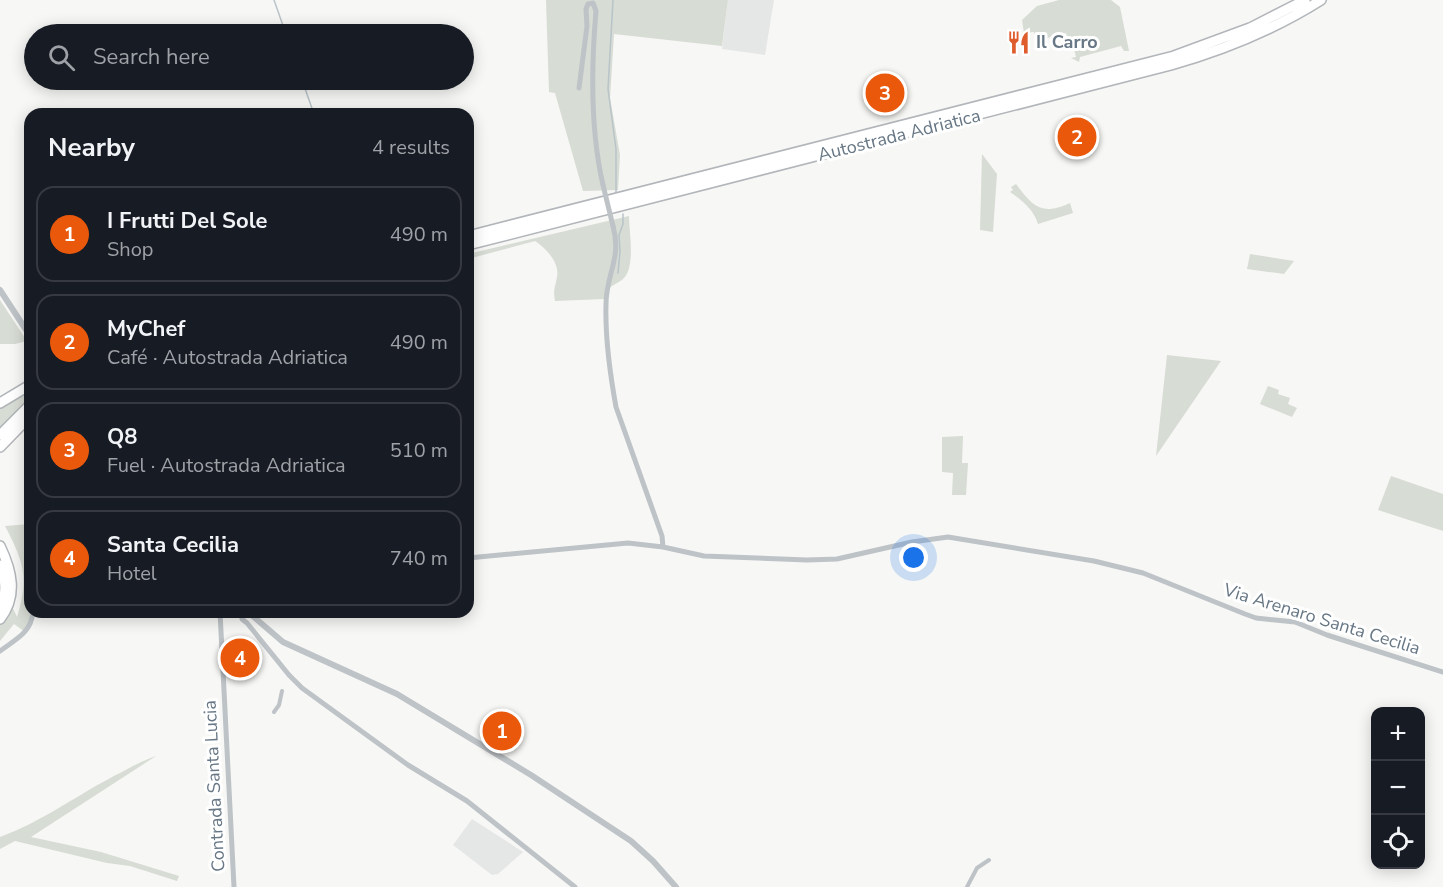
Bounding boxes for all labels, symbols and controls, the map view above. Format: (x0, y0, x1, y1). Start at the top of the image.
search box (24, 24, 474, 90)
restaurant icon: Il Carro (1005, 29, 1031, 55)
place label: Il Carro (1036, 30, 1098, 54)
icon: search (45, 41, 78, 74)
text: Search here (93, 42, 210, 72)
pin: 3 (866, 70, 904, 116)
street label: Autostrada Adriatica (815, 103, 983, 167)
pin: 2 (1058, 114, 1096, 160)
text: Nearby (48, 130, 135, 165)
text: 4 results (372, 134, 450, 161)
text: I Frutti Del Sole (107, 206, 268, 236)
text: 1 (64, 221, 76, 248)
text: 490 m (390, 221, 448, 248)
text: Shop (107, 236, 153, 263)
text: MyChef (107, 314, 185, 344)
text: 2 (64, 329, 76, 356)
text: 490 m (390, 329, 448, 356)
text: Café · Autostrada Adriatica (107, 344, 348, 371)
text: Q8 (107, 422, 137, 452)
text: 3 (64, 437, 76, 464)
text: 510 m (390, 437, 448, 464)
text: Fuel · Autostrada Adriatica (107, 452, 346, 479)
text: Santa Cecilia (107, 530, 239, 560)
your location (899, 543, 928, 572)
text: 4 (64, 545, 76, 572)
text: 740 m (390, 545, 448, 572)
text: Hotel (107, 560, 157, 587)
street label: Via Arenaro Santa Cecilia (1220, 577, 1423, 660)
pin: 4 (220, 636, 260, 680)
street label: Contrada Santa Lucia (198, 700, 230, 872)
map controls (1371, 707, 1425, 869)
button: + (1371, 707, 1425, 761)
pin: 1 (482, 708, 522, 754)
button: − (1371, 761, 1425, 815)
button: locate (1371, 815, 1425, 869)

